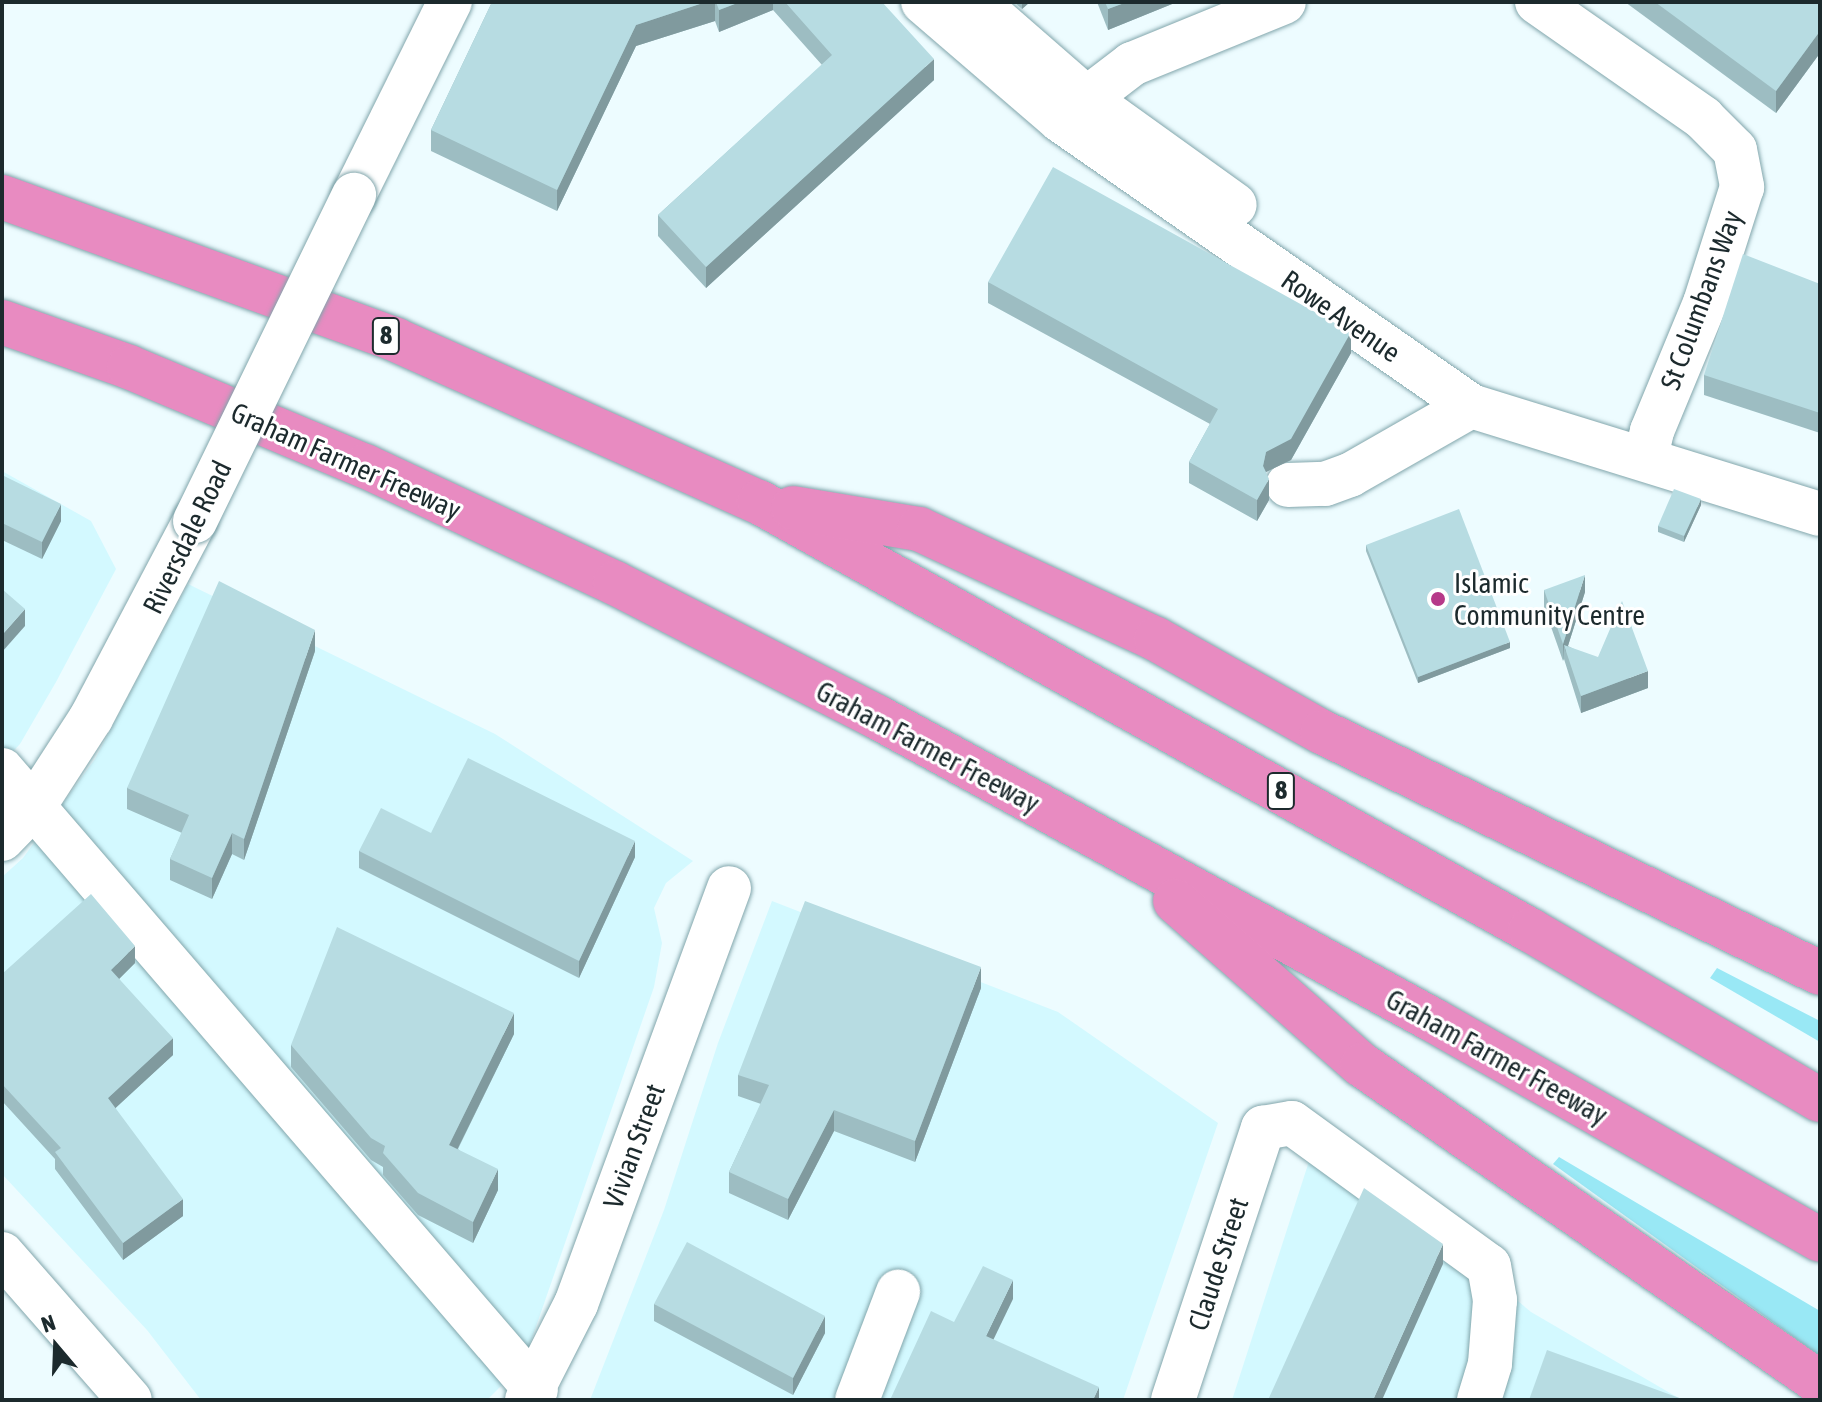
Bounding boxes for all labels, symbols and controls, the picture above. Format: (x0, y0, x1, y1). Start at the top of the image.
street label: St Columbans Way (1653, 206, 1749, 394)
street label: Rowe Avenue (1275, 263, 1407, 369)
road number: 8 (370, 314, 402, 358)
street label: Graham Farmer Freeway (226, 395, 466, 527)
street label: Riversdale Road (136, 455, 238, 619)
place label: Islamic Community Centre (1454, 566, 1645, 632)
marker: Islamic Community Centre (1429, 590, 1447, 608)
street label: Graham Farmer Freeway (811, 674, 1045, 820)
road number: 8 (1265, 769, 1297, 813)
street label: Graham Farmer Freeway (1380, 982, 1614, 1132)
street label: Vivian Street (596, 1079, 672, 1213)
street label: Claude Street (1181, 1193, 1255, 1335)
north arrow (16, 1306, 96, 1386)
text: N (38, 1309, 59, 1338)

